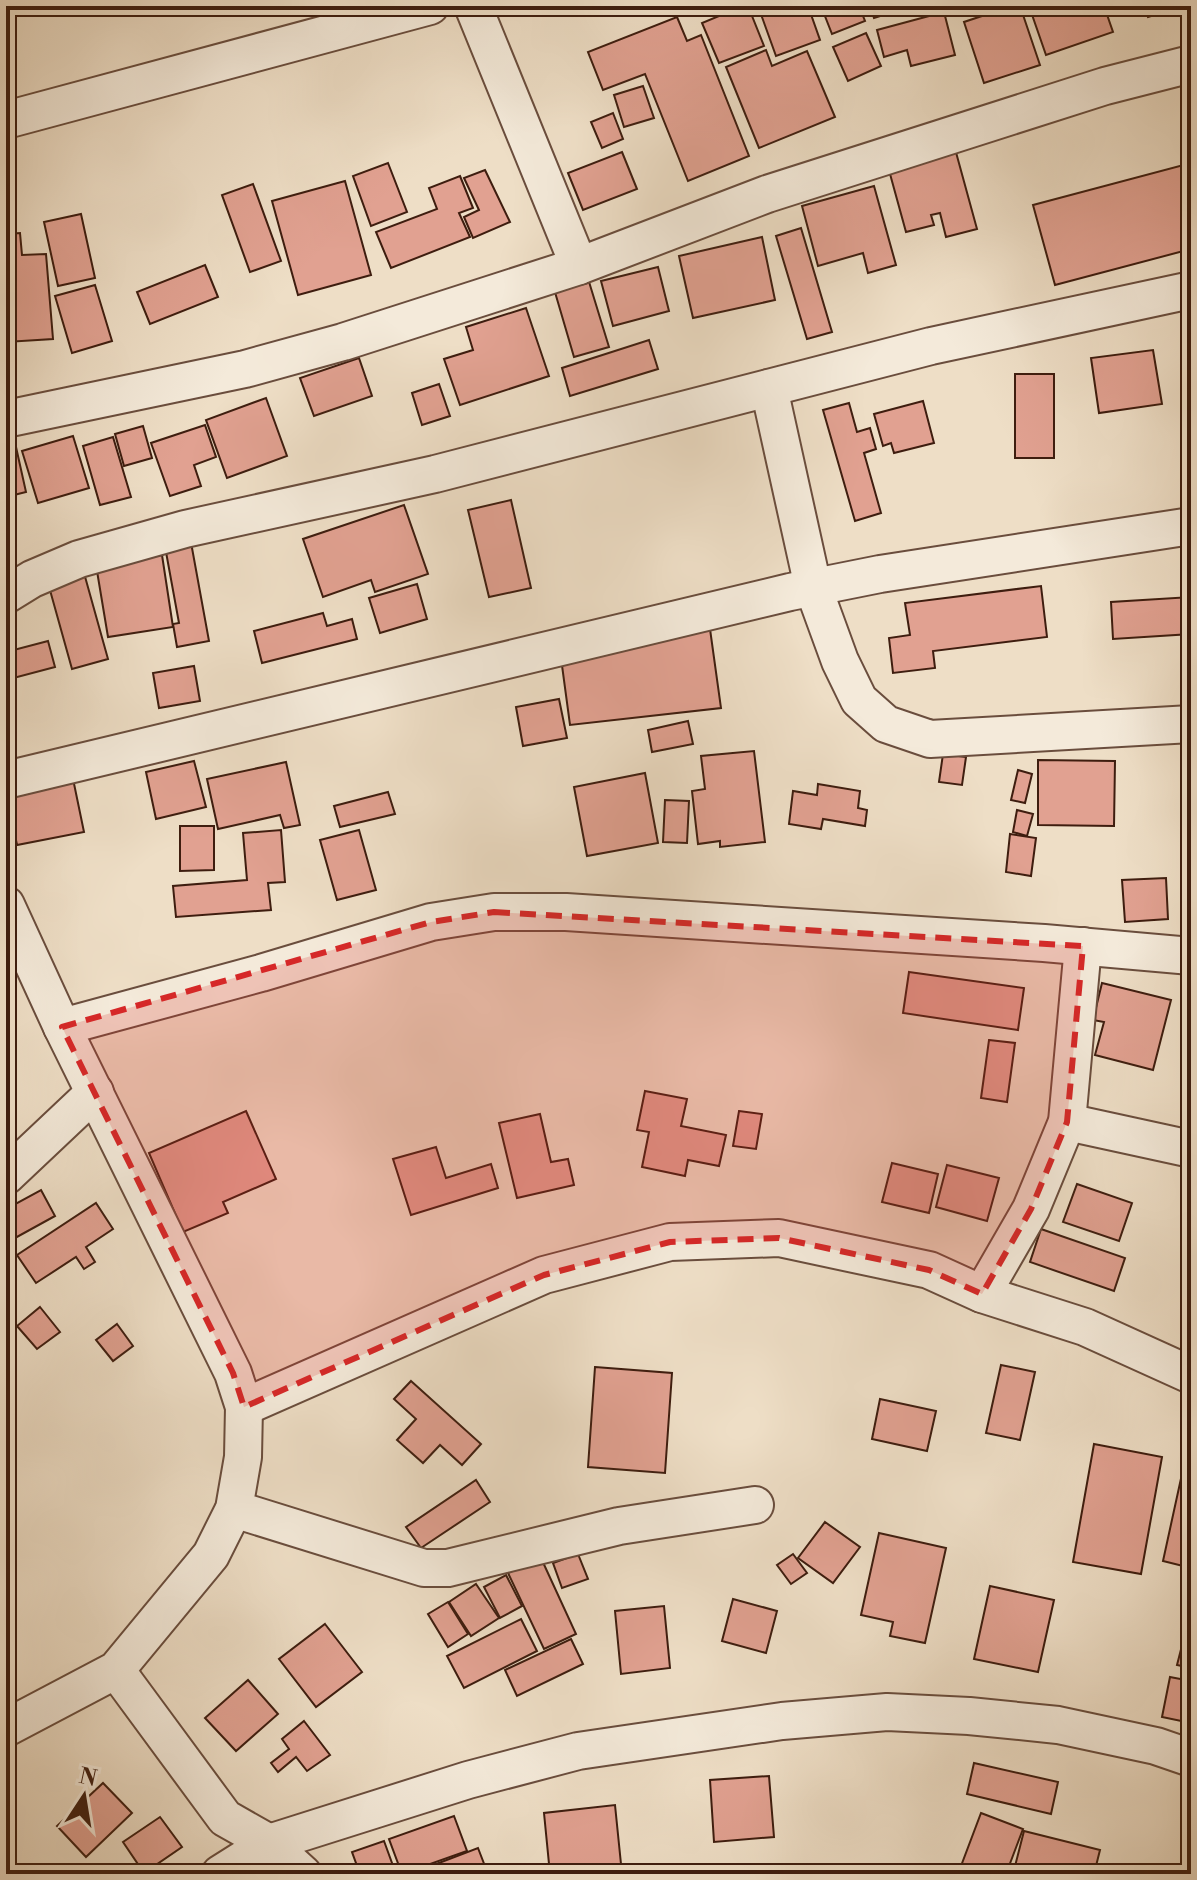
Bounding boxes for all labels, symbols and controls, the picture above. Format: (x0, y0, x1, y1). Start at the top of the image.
north arrow (44, 1756, 124, 1836)
text: N (77, 1763, 100, 1793)

